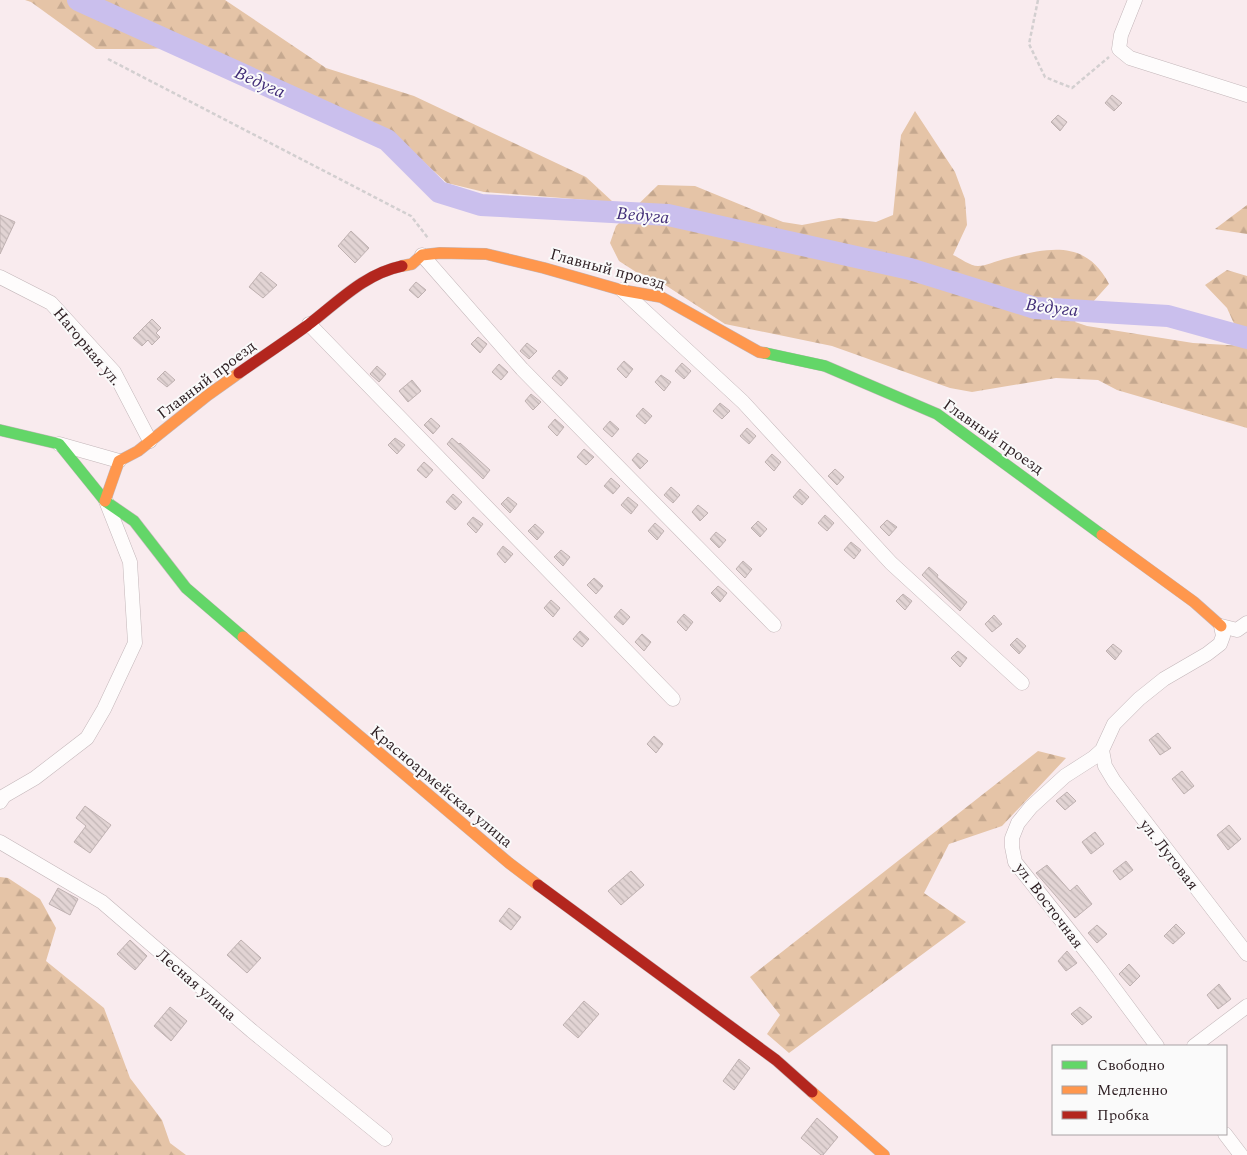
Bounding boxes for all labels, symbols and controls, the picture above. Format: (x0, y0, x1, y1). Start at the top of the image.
water label: Ведуга (230, 59, 289, 106)
water label: Ведуга (615, 200, 671, 231)
street label: Главный проезд (547, 242, 668, 296)
water label: Ведуга (1024, 291, 1080, 324)
street label: Нагорная ул. (47, 302, 127, 391)
street label: Главный проезд (152, 335, 261, 425)
street label: Главный проезд (938, 393, 1049, 481)
street label: Красноармейская улица (365, 720, 518, 854)
street label: ул. Луговая (1133, 813, 1205, 895)
street label: ул. Восточная (1008, 857, 1090, 954)
street label: Лесная улица (151, 943, 242, 1027)
legend (1052, 1045, 1227, 1135)
text: Свободно (1097, 1054, 1165, 1077)
text: Медленно (1097, 1079, 1168, 1102)
text: Пробка (1097, 1104, 1150, 1127)

